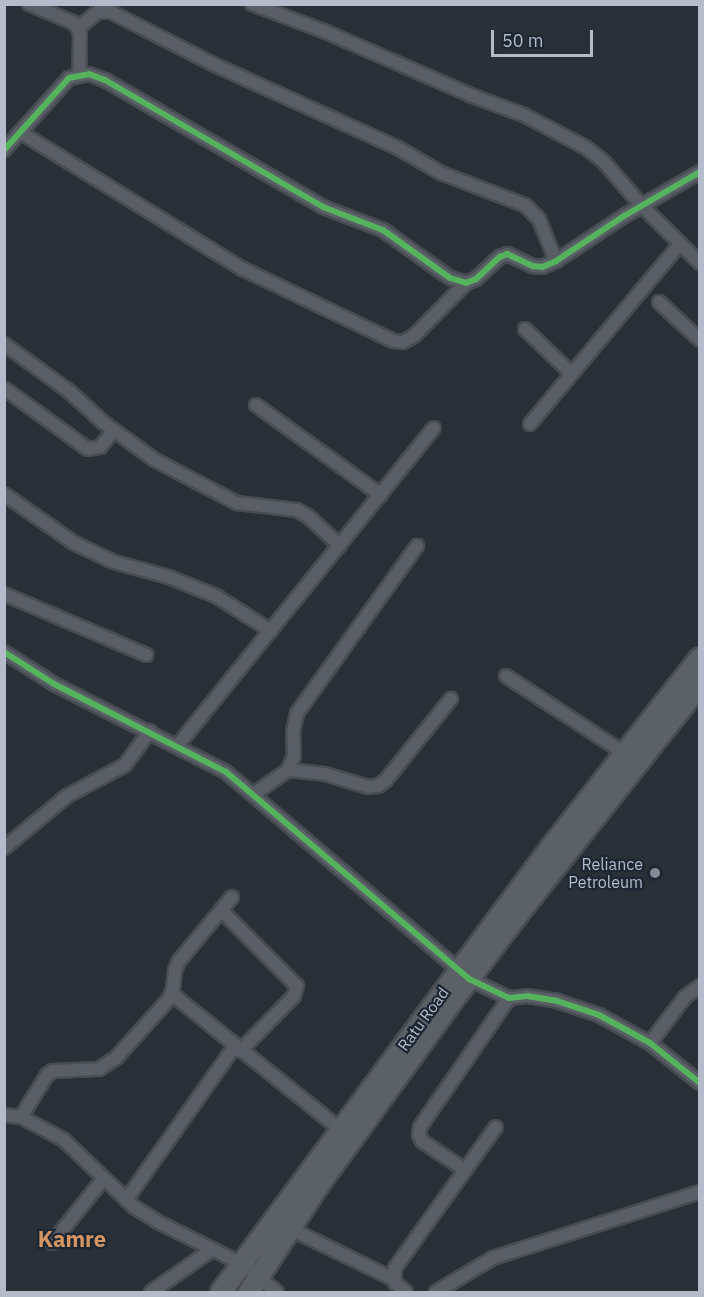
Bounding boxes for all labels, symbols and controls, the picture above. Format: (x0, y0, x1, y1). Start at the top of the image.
scale bar (494, 18, 596, 56)
text: 50 m (502, 29, 544, 52)
place label: Reliance Petroleum (568, 854, 643, 892)
marker: Reliance Petroleum (648, 866, 662, 880)
street label: Ratu Road (394, 983, 452, 1055)
district label: Kamre (38, 1226, 106, 1252)

